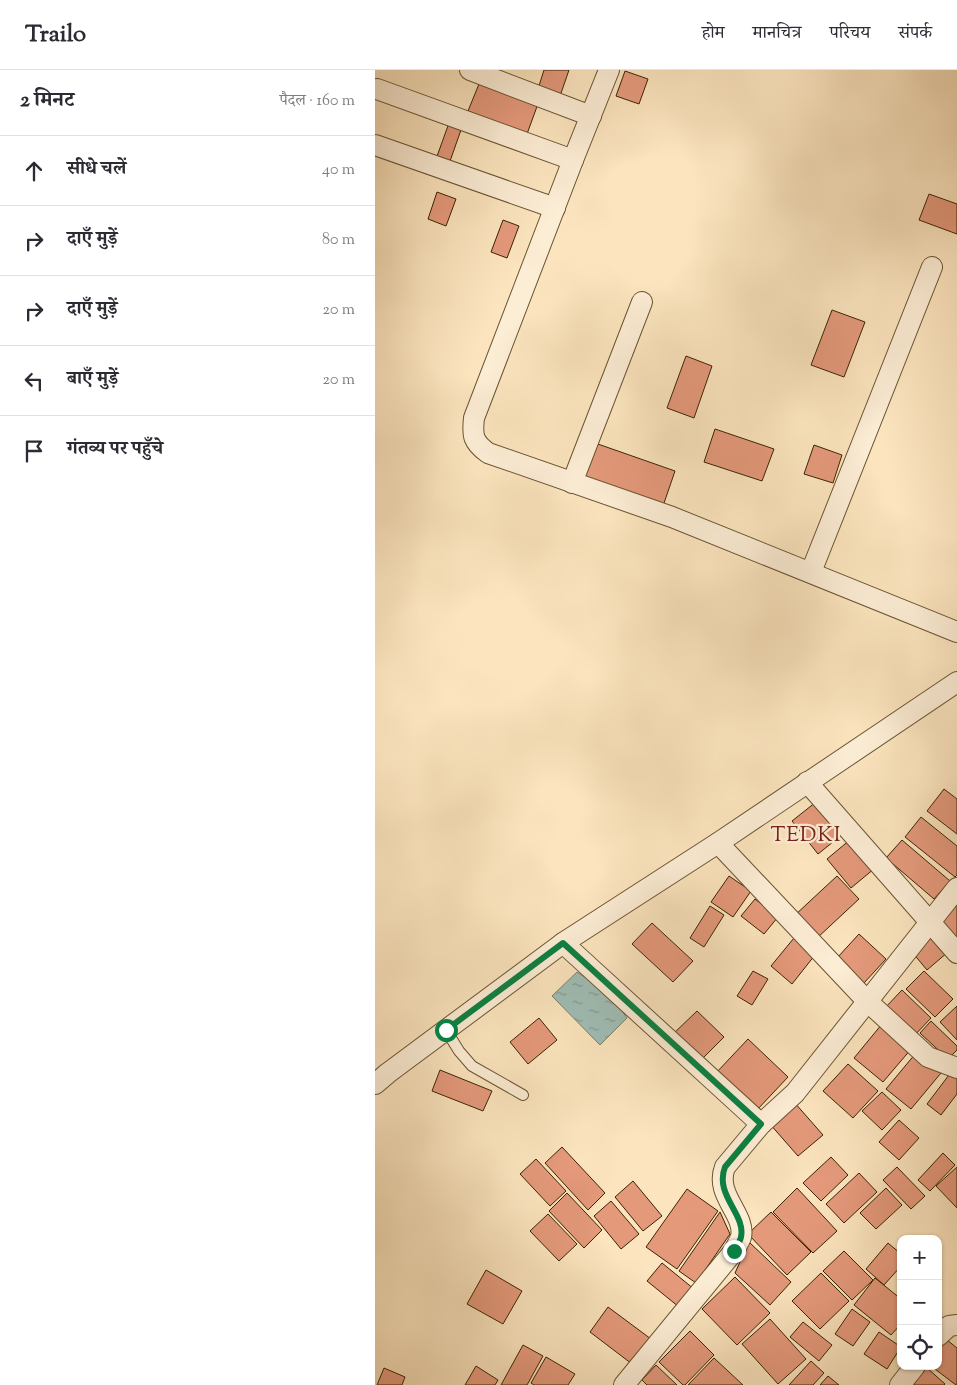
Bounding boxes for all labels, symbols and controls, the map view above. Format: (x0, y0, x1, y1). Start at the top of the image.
text: Trailo (25, 18, 86, 52)
text: होम (702, 21, 725, 47)
text: मानचित्र (753, 21, 801, 47)
text: परिचय (829, 21, 870, 47)
text: संपर्क (898, 21, 932, 47)
text: 2 मिनट (20, 86, 74, 116)
text: पैदल · 160 m (279, 90, 355, 113)
text: सीधे चलें (67, 156, 126, 183)
icon: ahead (20, 157, 48, 185)
text: 40 m (322, 159, 355, 182)
text: दाएँ मुड़ें (67, 226, 118, 253)
icon: right (20, 227, 48, 255)
text: 80 m (322, 229, 355, 252)
text: दाएँ मुड़ें (67, 296, 118, 323)
icon: right (20, 297, 48, 325)
text: 20 m (322, 299, 355, 322)
text: बाएँ मुड़ें (67, 366, 118, 393)
icon: left (20, 367, 48, 395)
text: 20 m (322, 369, 355, 392)
text: गंतव्य पर पहुँचे (67, 436, 163, 463)
icon: arrive (20, 437, 48, 465)
district label: TEDKI (770, 821, 842, 851)
route start (435, 1019, 458, 1042)
map controls (897, 1235, 942, 1370)
button: + (897, 1235, 942, 1280)
route end (723, 1240, 746, 1263)
button: − (897, 1280, 942, 1325)
button: locate (897, 1325, 942, 1370)

